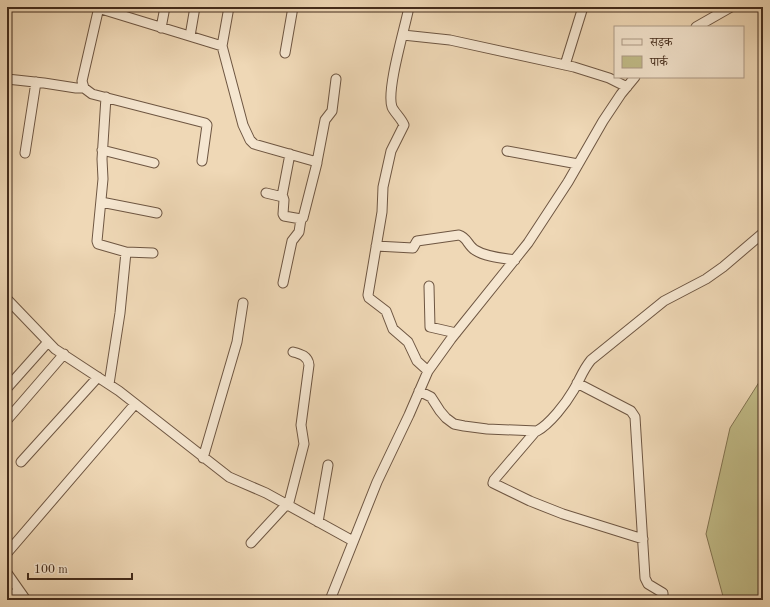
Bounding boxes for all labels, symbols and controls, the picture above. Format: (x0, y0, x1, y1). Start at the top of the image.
legend (614, 26, 744, 78)
text: सड़क (649, 37, 674, 49)
text: पार्क (649, 55, 669, 69)
scale bar (28, 555, 132, 581)
text: 100 m (34, 564, 68, 576)

